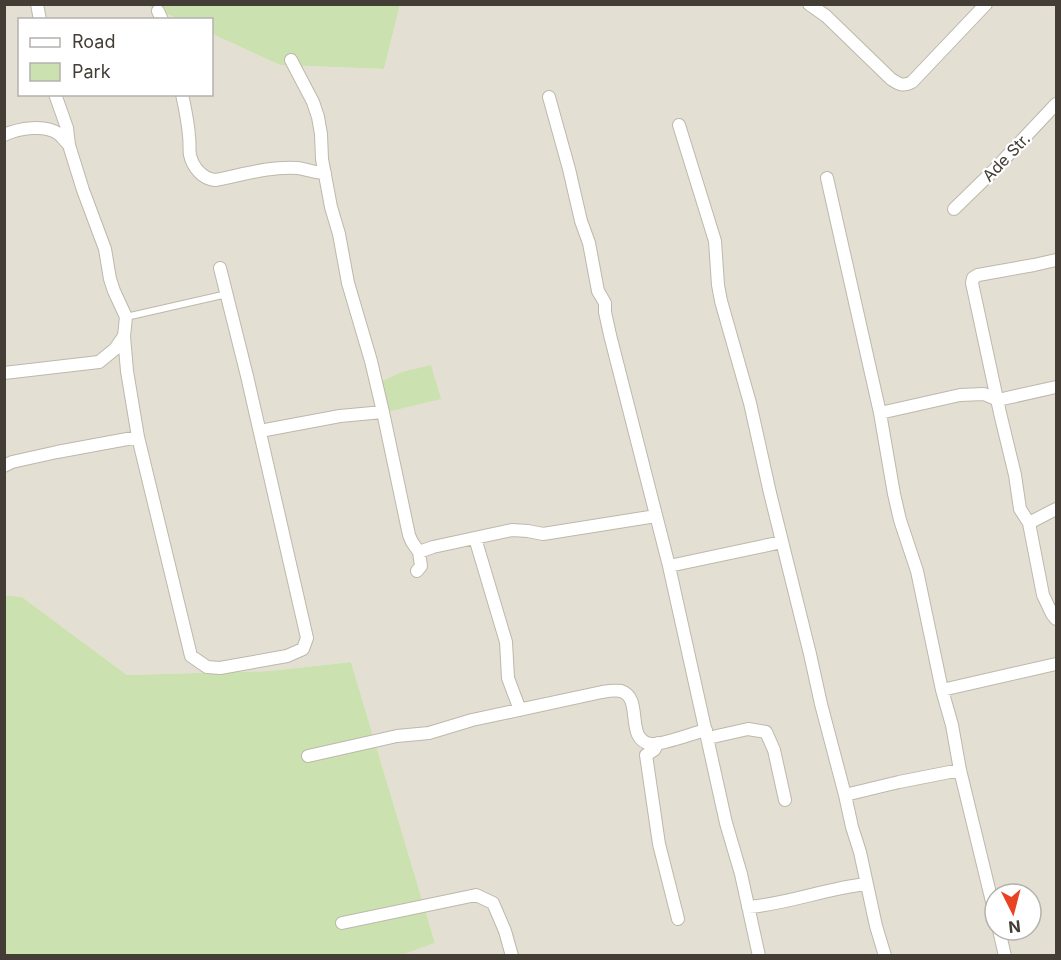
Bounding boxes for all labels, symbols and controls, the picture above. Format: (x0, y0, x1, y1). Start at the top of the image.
legend (18, 18, 213, 96)
text: Road (72, 31, 115, 52)
text: Park (72, 61, 111, 82)
street label: Ade Str. (978, 129, 1034, 185)
north arrow (983, 882, 1043, 942)
text: N (1007, 916, 1022, 938)

